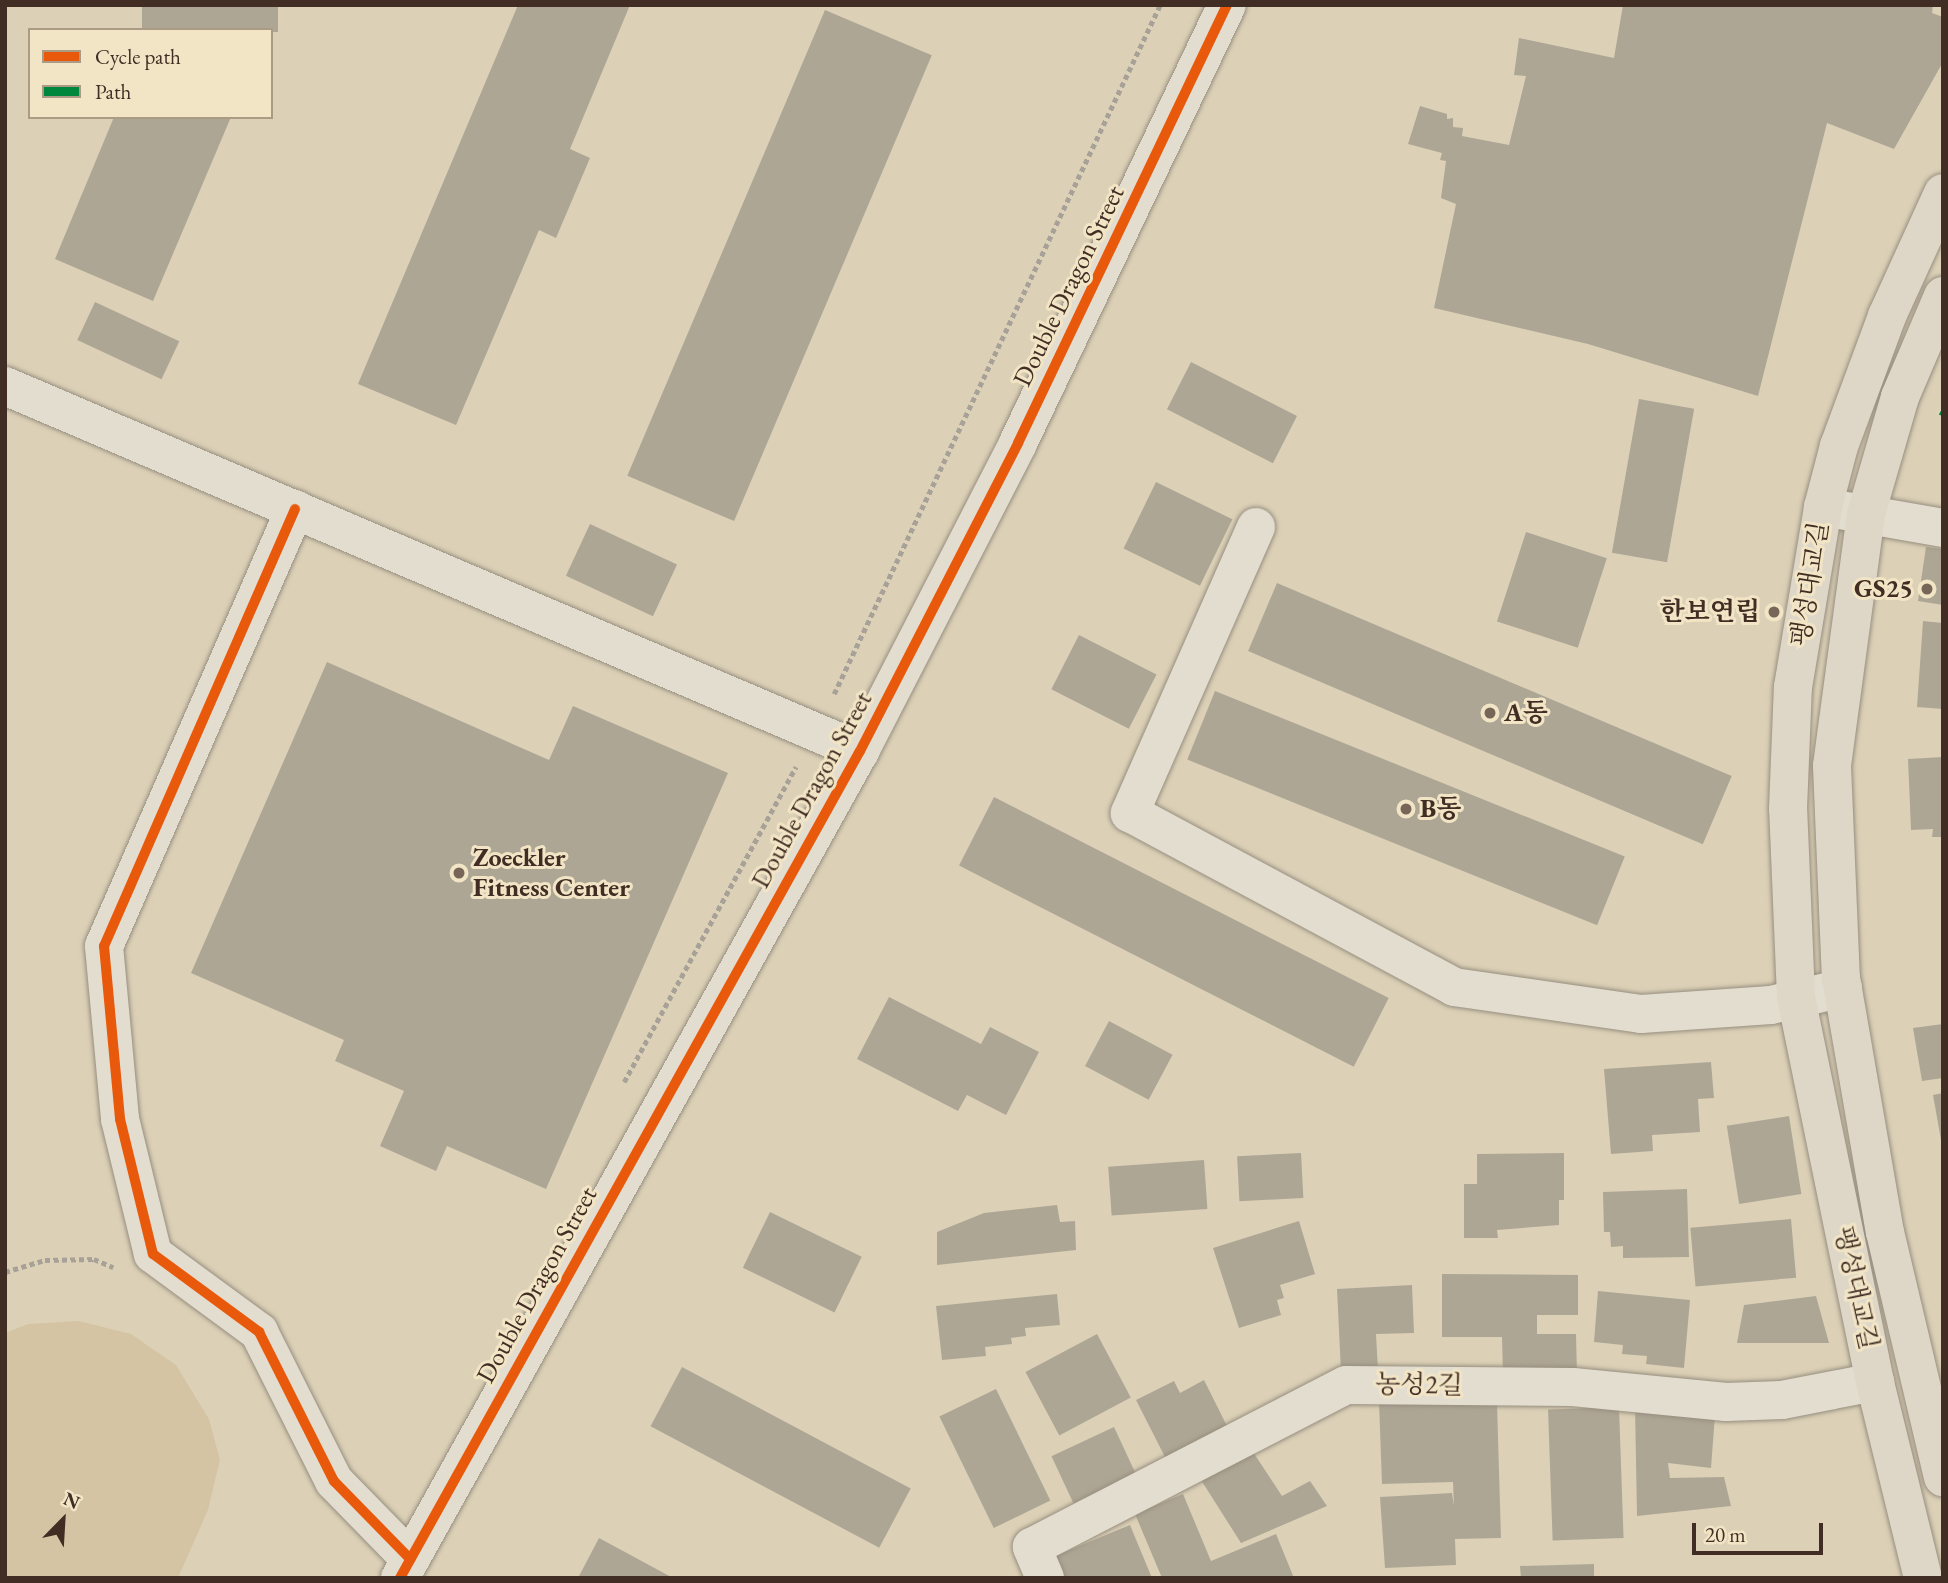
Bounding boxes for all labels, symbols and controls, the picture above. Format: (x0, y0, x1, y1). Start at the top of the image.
legend (28, 28, 273, 119)
text: Cycle path (95, 43, 181, 70)
text: Path (95, 78, 131, 105)
street label: Double Dragon Street (1007, 180, 1131, 392)
street label: 팽성대교길 (1785, 520, 1835, 648)
place label: GS25 (1854, 573, 1913, 605)
marker: GS25 (1919, 581, 1935, 597)
place label: 한보연립 (1660, 596, 1760, 628)
marker: 한보연립 (1766, 604, 1782, 620)
street label: Double Dragon Street (745, 686, 879, 894)
place label: A동 (1504, 697, 1548, 729)
marker: A동 (1482, 705, 1498, 721)
place label: B동 (1420, 793, 1461, 825)
marker: B동 (1398, 801, 1414, 817)
place label: Zoeckler Fitness Center (473, 842, 630, 903)
marker: Zoeckler Fitness Center (451, 865, 467, 881)
street label: Double Dragon Street (470, 1181, 604, 1389)
street label: 팽성대교길 (1828, 1223, 1884, 1353)
street label: 농성2길 (1375, 1369, 1463, 1401)
north arrow (28, 1485, 98, 1555)
text: N (60, 1486, 84, 1515)
scale bar (1696, 1510, 1827, 1554)
text: 20 m (1705, 1521, 1746, 1548)

